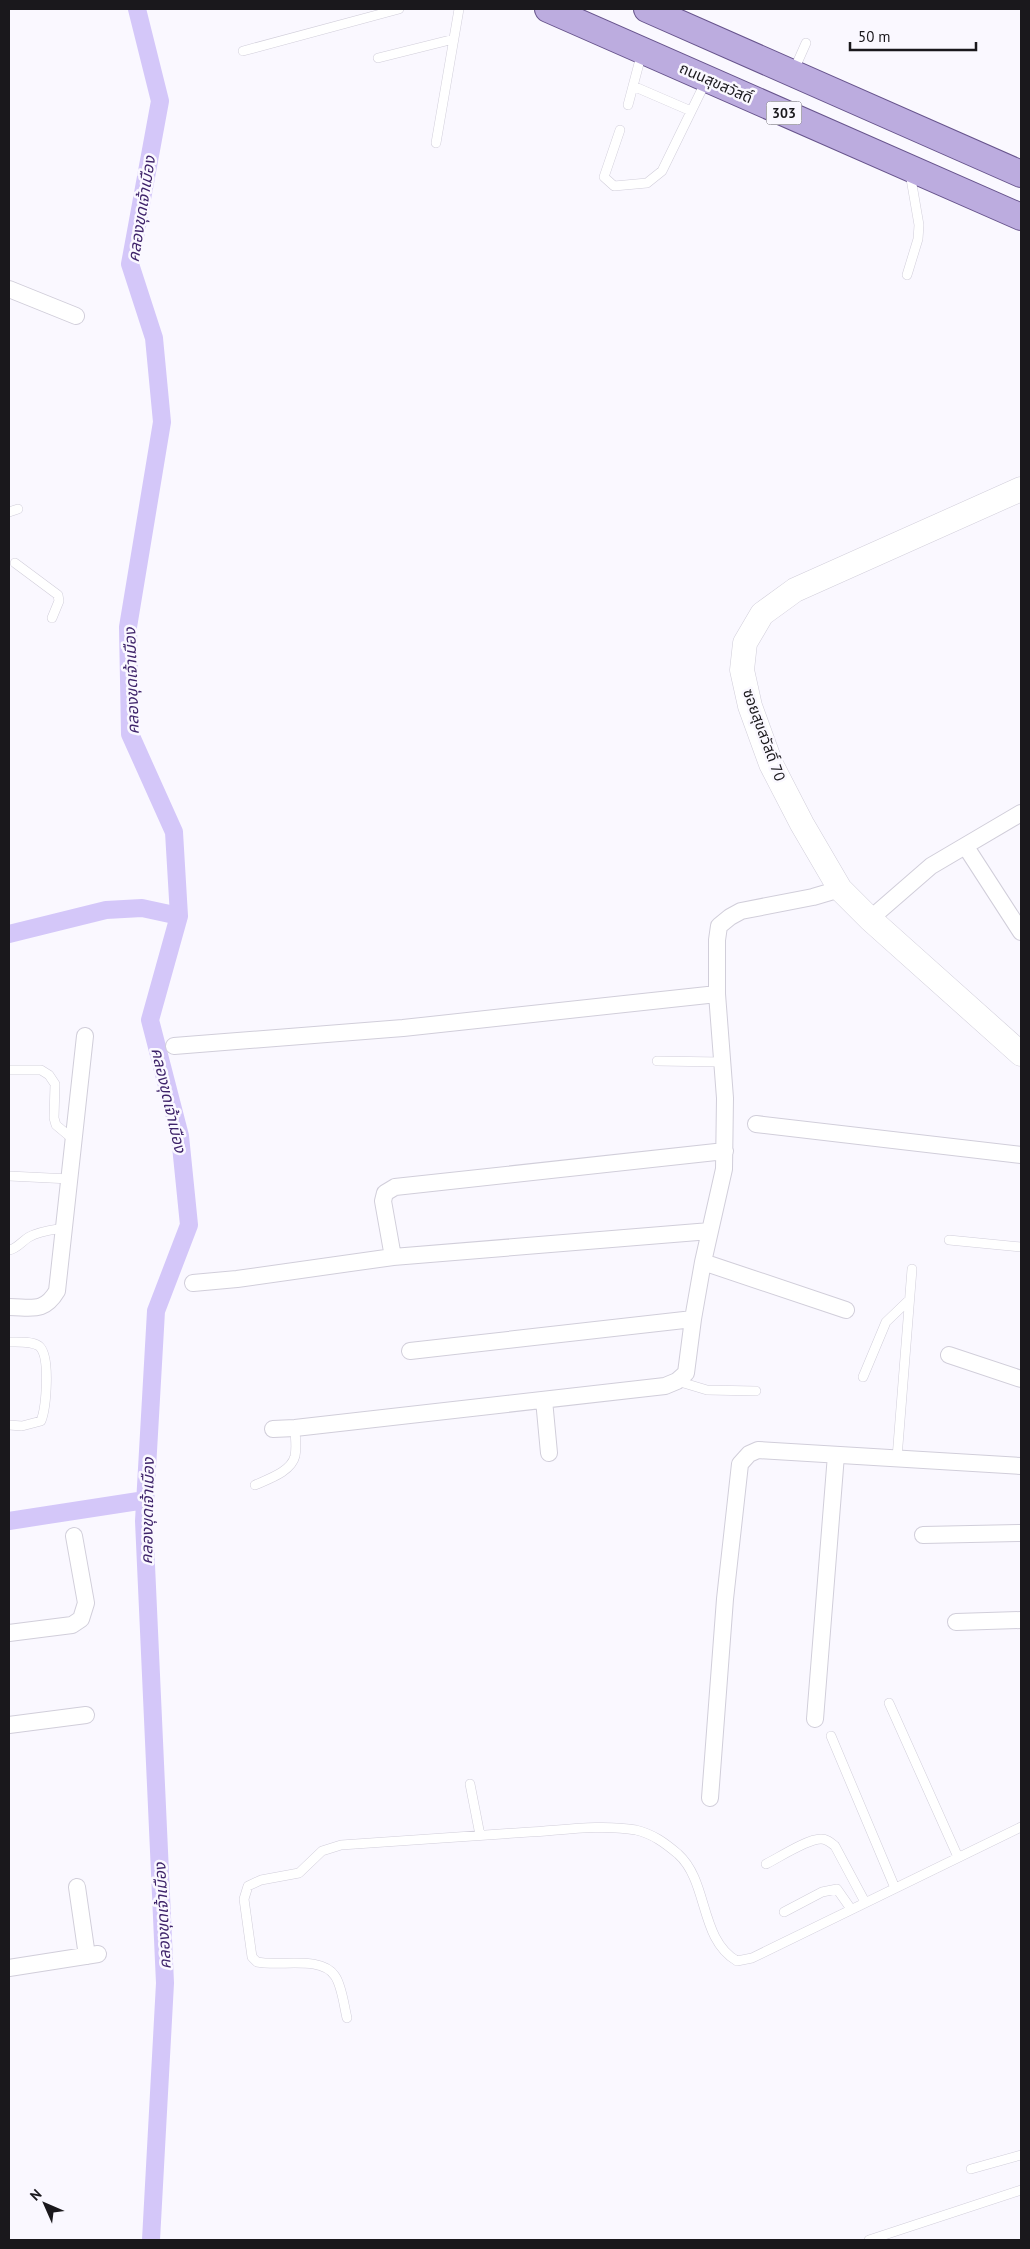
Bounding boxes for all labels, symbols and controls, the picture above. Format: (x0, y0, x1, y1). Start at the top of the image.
scale bar (850, 20, 976, 52)
text: 50 m (858, 27, 891, 46)
street label: ถนนสุขสวัสดิ์ (677, 58, 756, 107)
road number: 303 (766, 102, 802, 125)
water label: คลองขุดเจ้าเมือง (123, 153, 160, 264)
water label: คลองขุดเจ้าเมือง (119, 626, 144, 735)
street label: ซอยสุขสวัสดิ์ 70 (739, 686, 790, 784)
water label: คลองขุดเจ้าเมือง (146, 1046, 191, 1156)
water label: คลองขุดเจ้าเมือง (136, 1456, 159, 1565)
water label: คลองขุดเจ้าเมือง (149, 1861, 176, 1970)
north arrow (20, 2179, 70, 2229)
text: N (26, 2185, 45, 2204)

